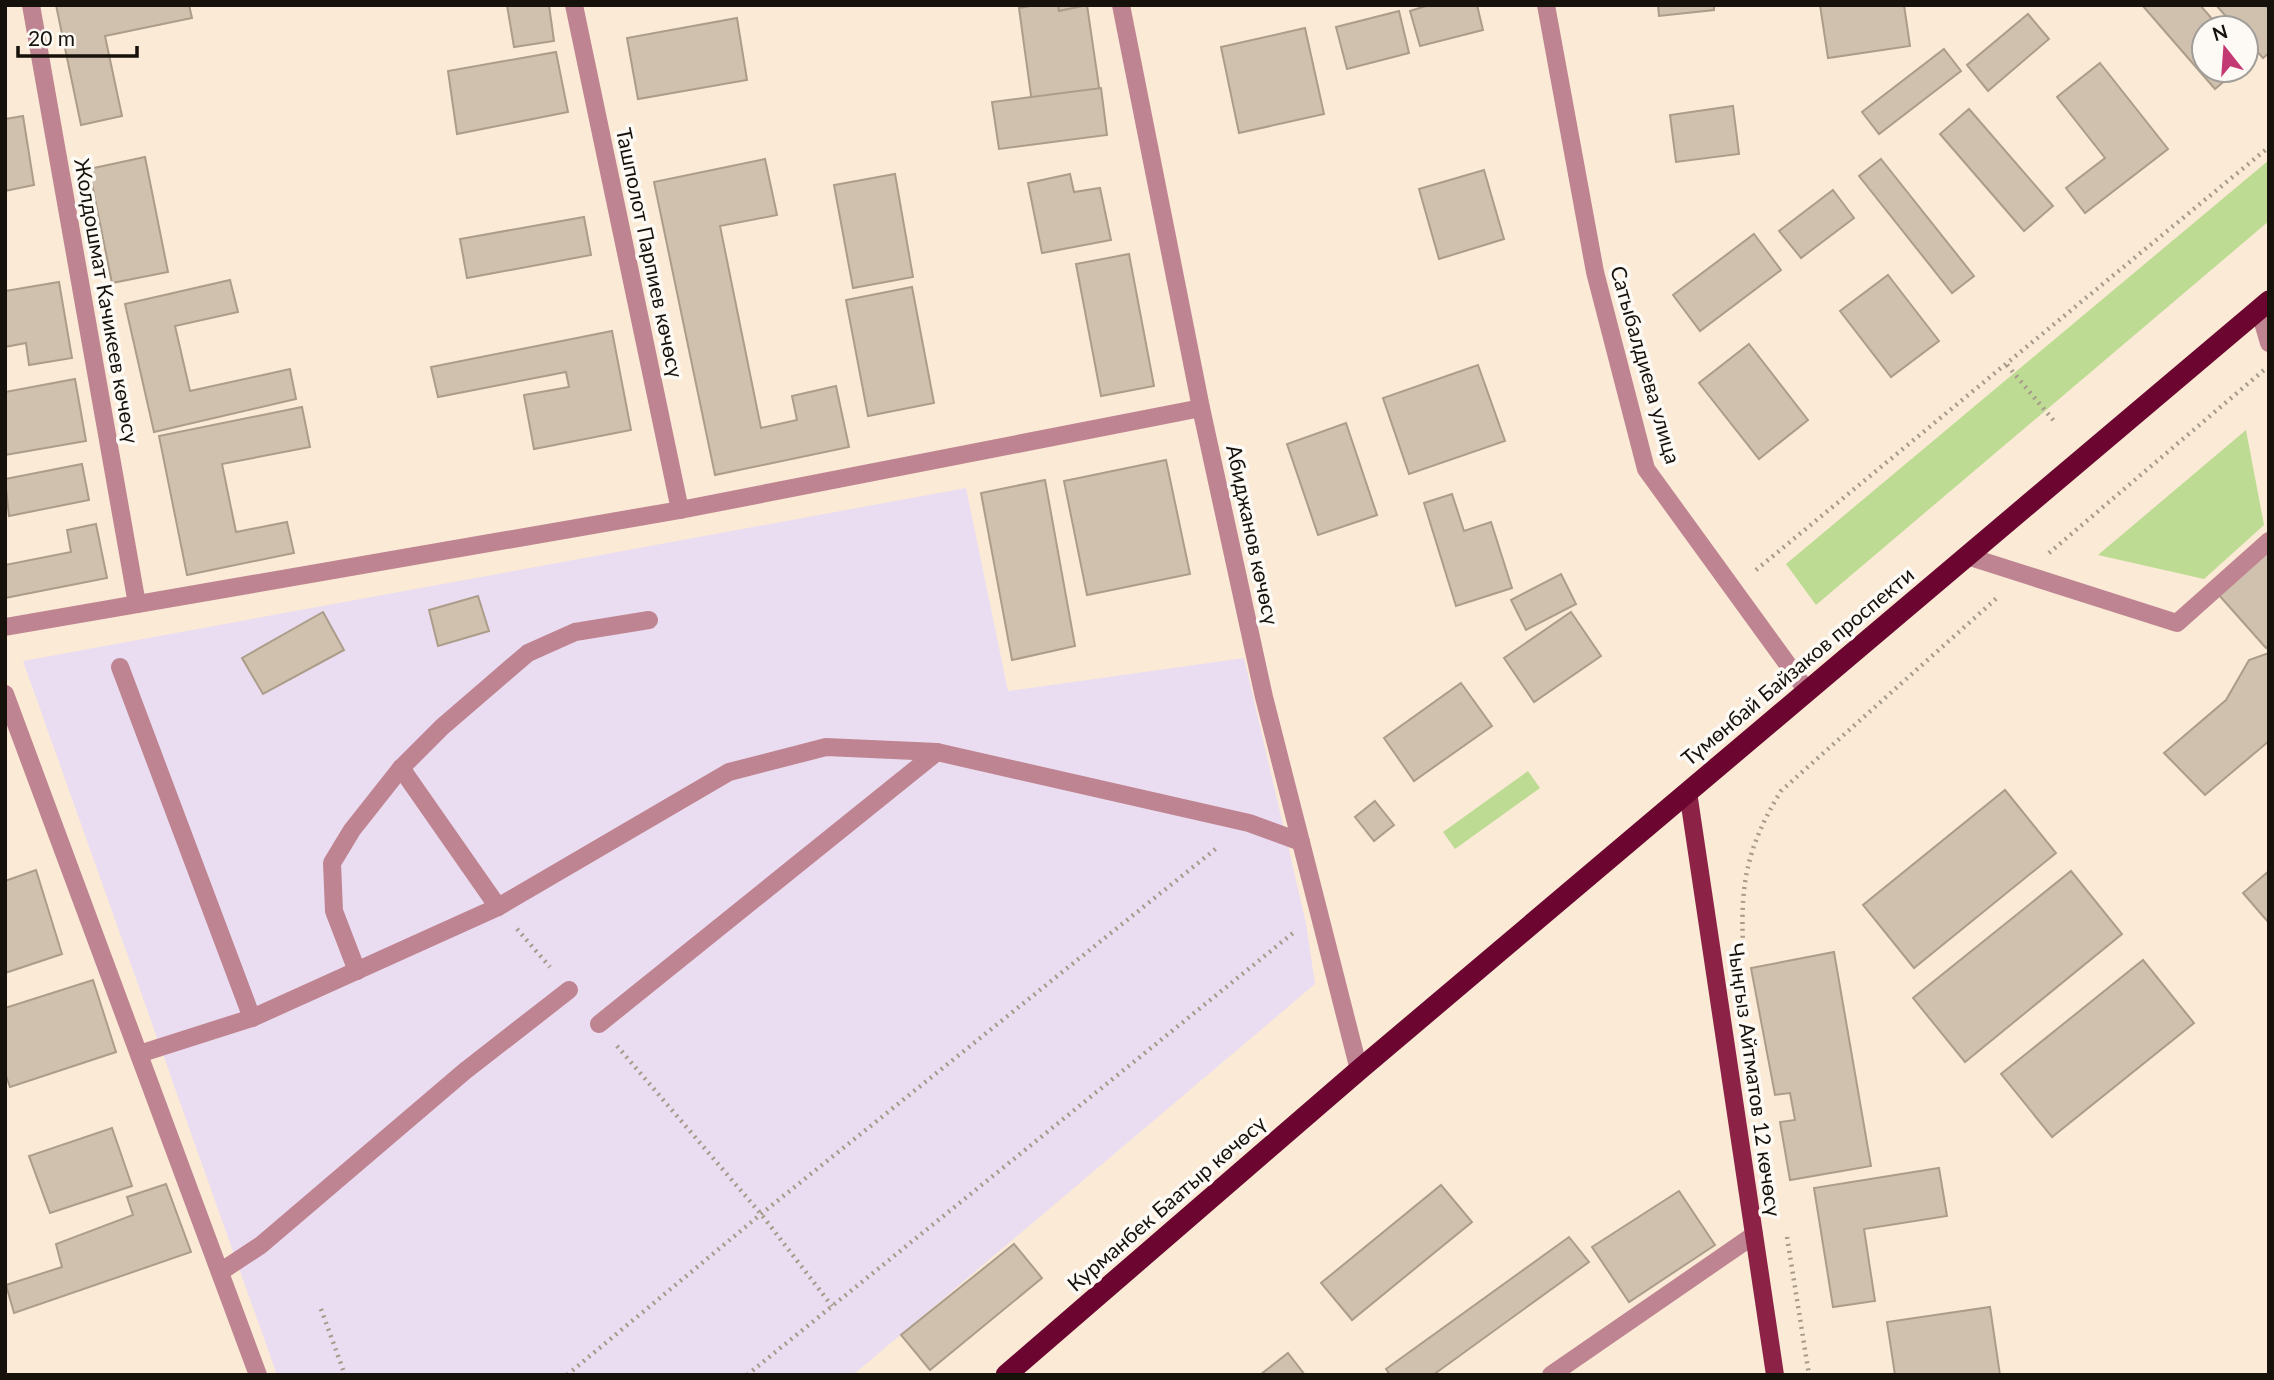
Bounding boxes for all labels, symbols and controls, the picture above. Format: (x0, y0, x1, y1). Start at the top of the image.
scale bar (18, 14, 136, 58)
north arrow (2190, 14, 2260, 84)
text: N (2210, 19, 2230, 45)
text: 20 m (28, 25, 75, 50)
street label: Ташполот Парпиев көчөсү (612, 125, 689, 380)
street label: Жолдошмат Качикеев көчөсү (70, 156, 145, 446)
street label: Сатыбалдиева улица (1606, 263, 1687, 466)
street label: Абиджанов көчөсү (1222, 442, 1285, 627)
street label: Түмөнбай Байзаков проспекти (1676, 561, 1918, 770)
street label: Чыңгыз Айтматов 12 көчөсү (1724, 942, 1787, 1218)
street label: Курманбек Баатыр көчөсү (1062, 1110, 1270, 1296)

